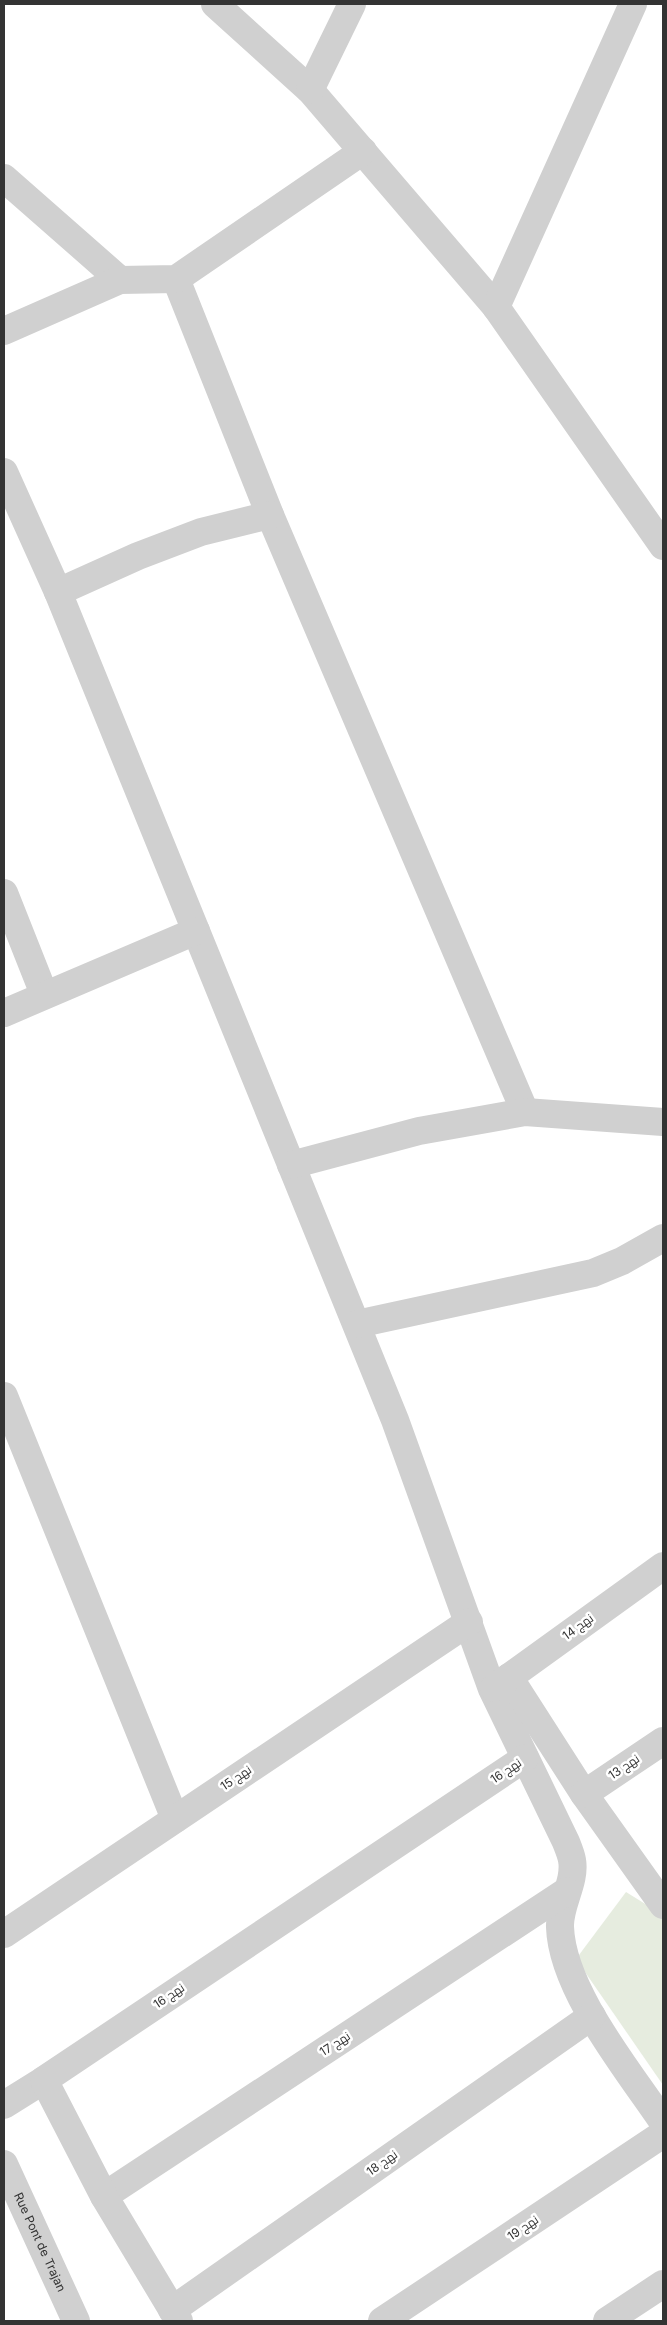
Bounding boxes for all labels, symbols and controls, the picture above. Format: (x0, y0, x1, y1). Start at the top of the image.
street label: نهج 14 (559, 1610, 597, 1644)
street label: نهج 13 (605, 1751, 643, 1783)
street label: نهج 16 (487, 1755, 525, 1787)
street label: نهج 15 (217, 1762, 255, 1794)
street label: نهج 16 (150, 1980, 188, 2012)
street label: نهج 17 (317, 2028, 353, 2060)
street label: نهج 18 (363, 2147, 401, 2179)
street label: Rue Pont de Trajan (11, 2190, 69, 2294)
street label: نهج 19 (504, 2212, 542, 2244)

